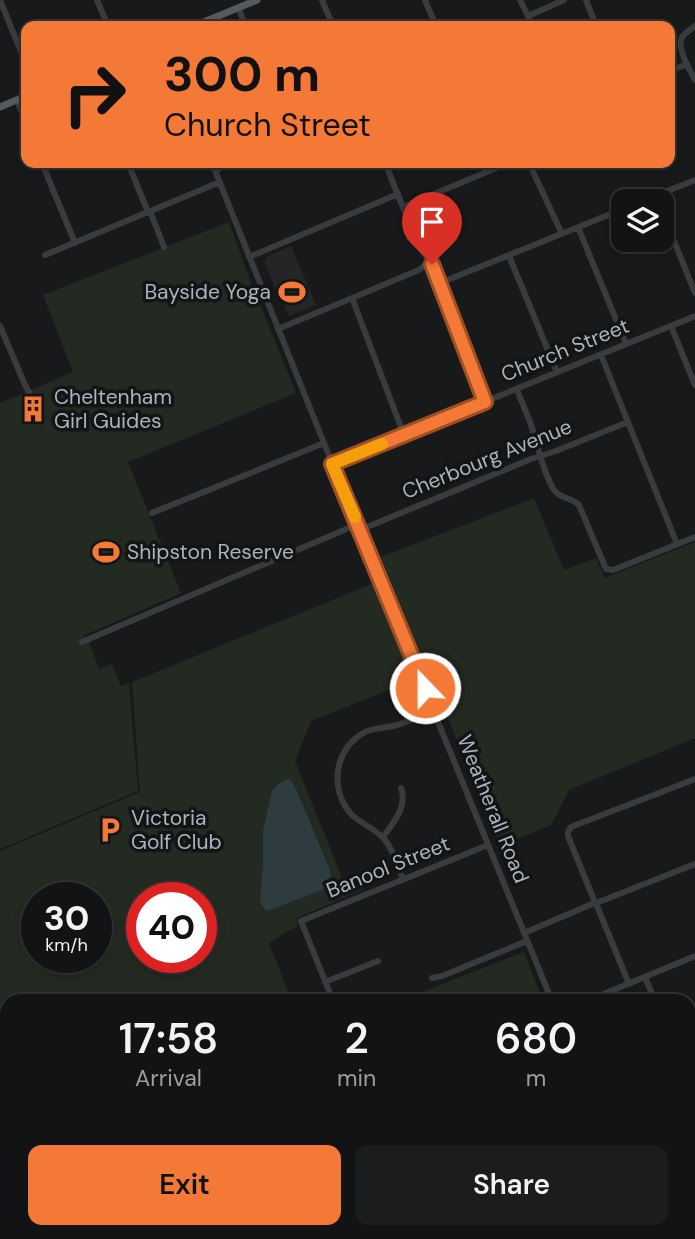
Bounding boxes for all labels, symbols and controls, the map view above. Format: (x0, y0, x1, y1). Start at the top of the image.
text: 300 m (164, 42, 320, 106)
icon: right (49, 49, 140, 140)
text: Church Street (164, 104, 371, 146)
map controls (611, 189, 674, 252)
button: layers (611, 189, 674, 252)
pin (402, 192, 462, 264)
icon: arrive (413, 203, 451, 241)
sports icon: Bayside Yoga (277, 277, 307, 307)
place label: Bayside Yoga (144, 278, 271, 306)
street label: Church Street (497, 312, 633, 388)
place label: Cheltenham Girl Guides (54, 383, 172, 435)
building icon: Cheltenham Girl Guides (18, 394, 48, 424)
street label: Cherbourg Avenue (398, 412, 576, 506)
sports icon: Shipston Reserve (91, 537, 121, 567)
place label: Shipston Reserve (127, 538, 294, 566)
position arrow (388, 651, 462, 725)
street label: Weatherall Road (451, 731, 535, 887)
place label: Victoria Golf Club (131, 804, 222, 856)
parking icon: Victoria Golf Club (95, 815, 125, 845)
street label: Banool Street (322, 830, 454, 904)
speed limit sign: 40 (126, 882, 217, 973)
text: 30 (44, 895, 89, 941)
text: km/h (45, 933, 88, 957)
text: 17:58 (119, 1011, 218, 1066)
text: 2 (344, 1011, 369, 1066)
text: 680 (495, 1011, 577, 1066)
text: Arrival (135, 1063, 202, 1093)
text: min (337, 1063, 376, 1093)
text: m (526, 1063, 546, 1093)
button: Exit (28, 1145, 341, 1225)
button: Share (355, 1145, 668, 1225)

